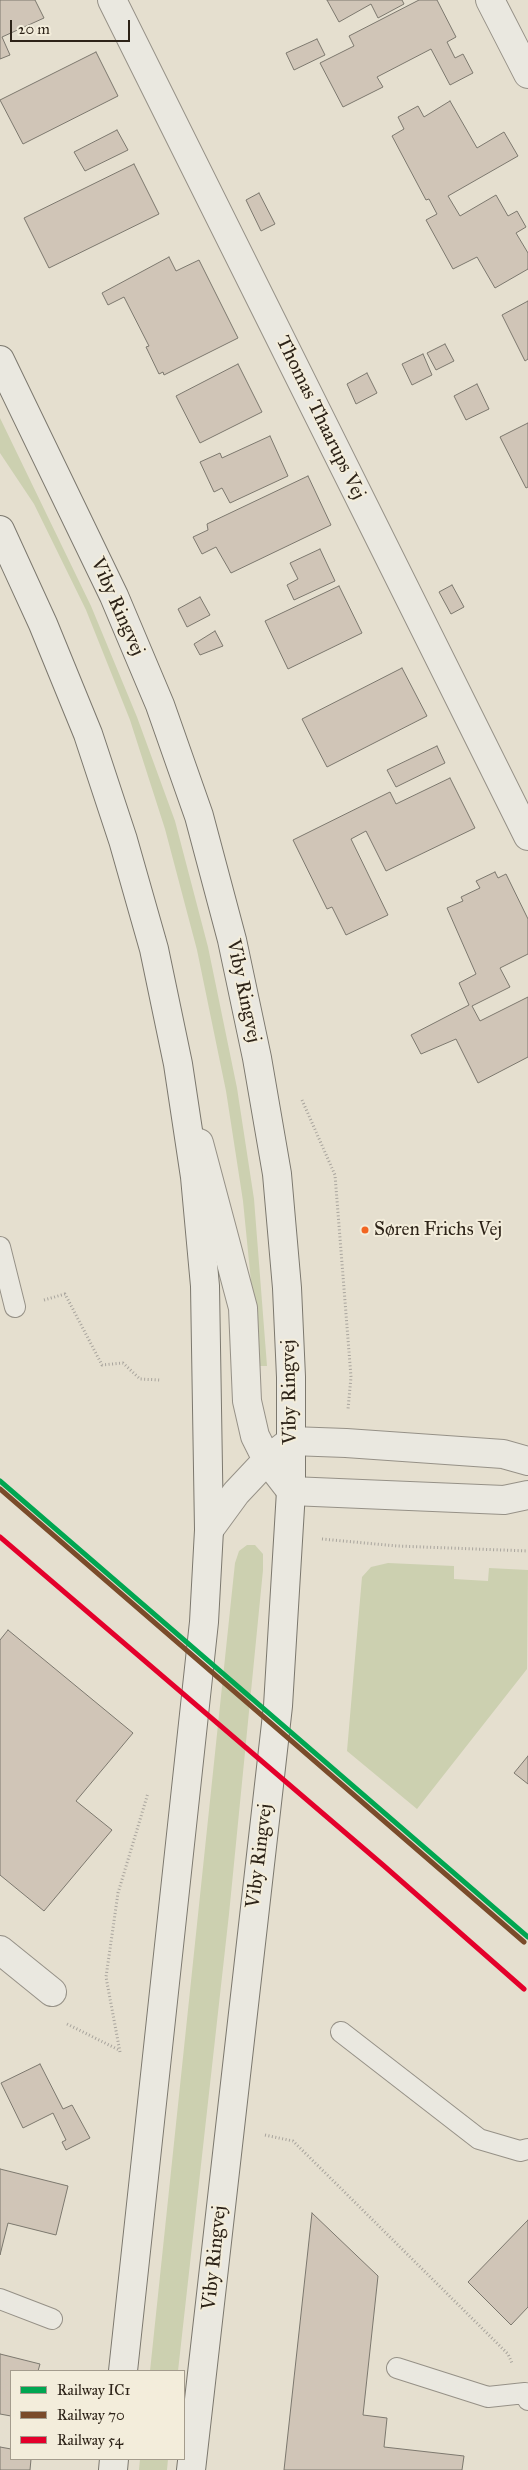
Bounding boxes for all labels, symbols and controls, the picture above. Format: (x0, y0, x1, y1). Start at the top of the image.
scale bar (12, 10, 132, 42)
text: 20 m (18, 20, 50, 38)
street label: Thomas Thaarups Vej (270, 332, 370, 504)
street label: Viby Ringvej (85, 554, 149, 660)
street label: Viby Ringvej (220, 937, 266, 1045)
place label: Søren Frichs Vej (374, 1219, 502, 1241)
marker: Søren Frichs Vej (360, 1225, 370, 1235)
street label: Viby Ringvej (277, 1339, 303, 1445)
street label: Viby Ringvej (242, 1802, 278, 1910)
street label: Viby Ringvej (198, 2204, 232, 2312)
legend (10, 2370, 185, 2460)
text: Railway IC1 (57, 2381, 131, 2399)
text: Railway 70 (57, 2406, 125, 2424)
text: Railway 54 (57, 2431, 123, 2449)

